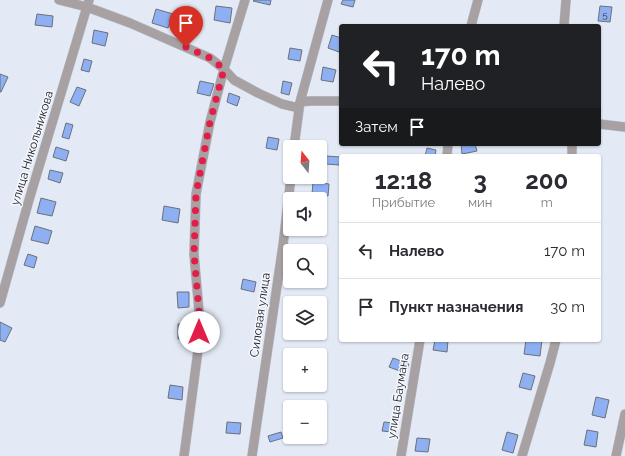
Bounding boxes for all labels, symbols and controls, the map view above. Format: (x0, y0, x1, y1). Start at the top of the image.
pin (169, 6, 203, 47)
house number: 5 (602, 9, 608, 20)
icon: arrive (175, 12, 197, 34)
text: 170 m (421, 39, 501, 72)
icon: left (355, 40, 407, 92)
text: Налево (421, 73, 485, 94)
street label: улица Никольникова (8, 89, 56, 207)
icon: arrive (406, 116, 428, 138)
text: Затем (355, 118, 398, 136)
north arrow (283, 140, 327, 184)
map controls (283, 140, 327, 444)
text: 12:18 (375, 166, 432, 195)
text: 3 (473, 166, 487, 195)
text: 200 (525, 166, 568, 195)
button: sound (283, 192, 327, 236)
text: Прибытие (372, 195, 435, 210)
text: мин (468, 195, 492, 210)
text: m (541, 195, 553, 210)
icon: left (355, 240, 377, 262)
text: Налево (389, 242, 444, 260)
text: 170 m (544, 242, 585, 260)
button: search (283, 244, 327, 288)
street label: Силовая улица (247, 272, 273, 358)
button: layers (283, 296, 327, 340)
icon: arrive (355, 296, 377, 318)
text: Пункт назначения (389, 298, 523, 316)
text: 30 m (550, 298, 585, 316)
position arrow (178, 311, 220, 353)
button: + (283, 348, 327, 392)
street label: улица Баумана (384, 352, 412, 440)
button: − (283, 400, 327, 444)

